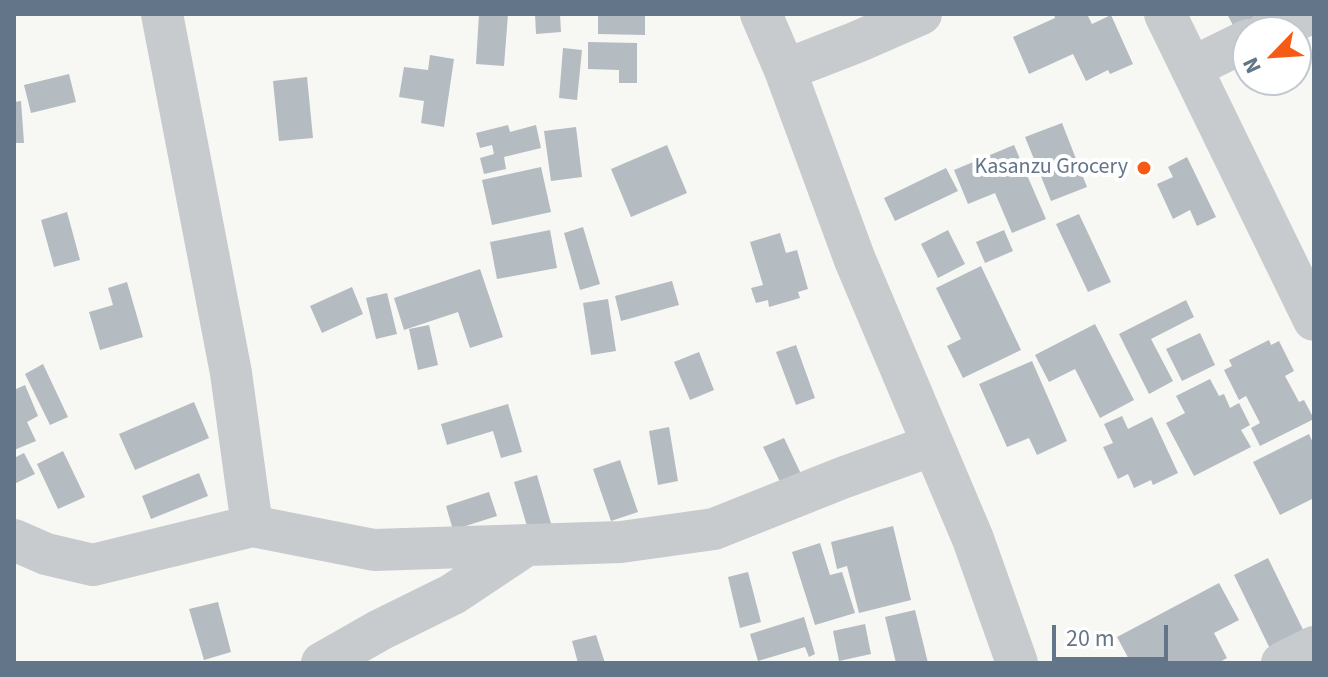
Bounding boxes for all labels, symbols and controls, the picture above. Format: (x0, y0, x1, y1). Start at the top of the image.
north arrow (1232, 16, 1312, 96)
text: N (1234, 52, 1270, 79)
place label: Kasanzu Grocery (974, 155, 1128, 181)
marker: Kasanzu Grocery (1135, 159, 1153, 177)
scale bar (1056, 609, 1172, 659)
text: 20 m (1066, 621, 1115, 656)

